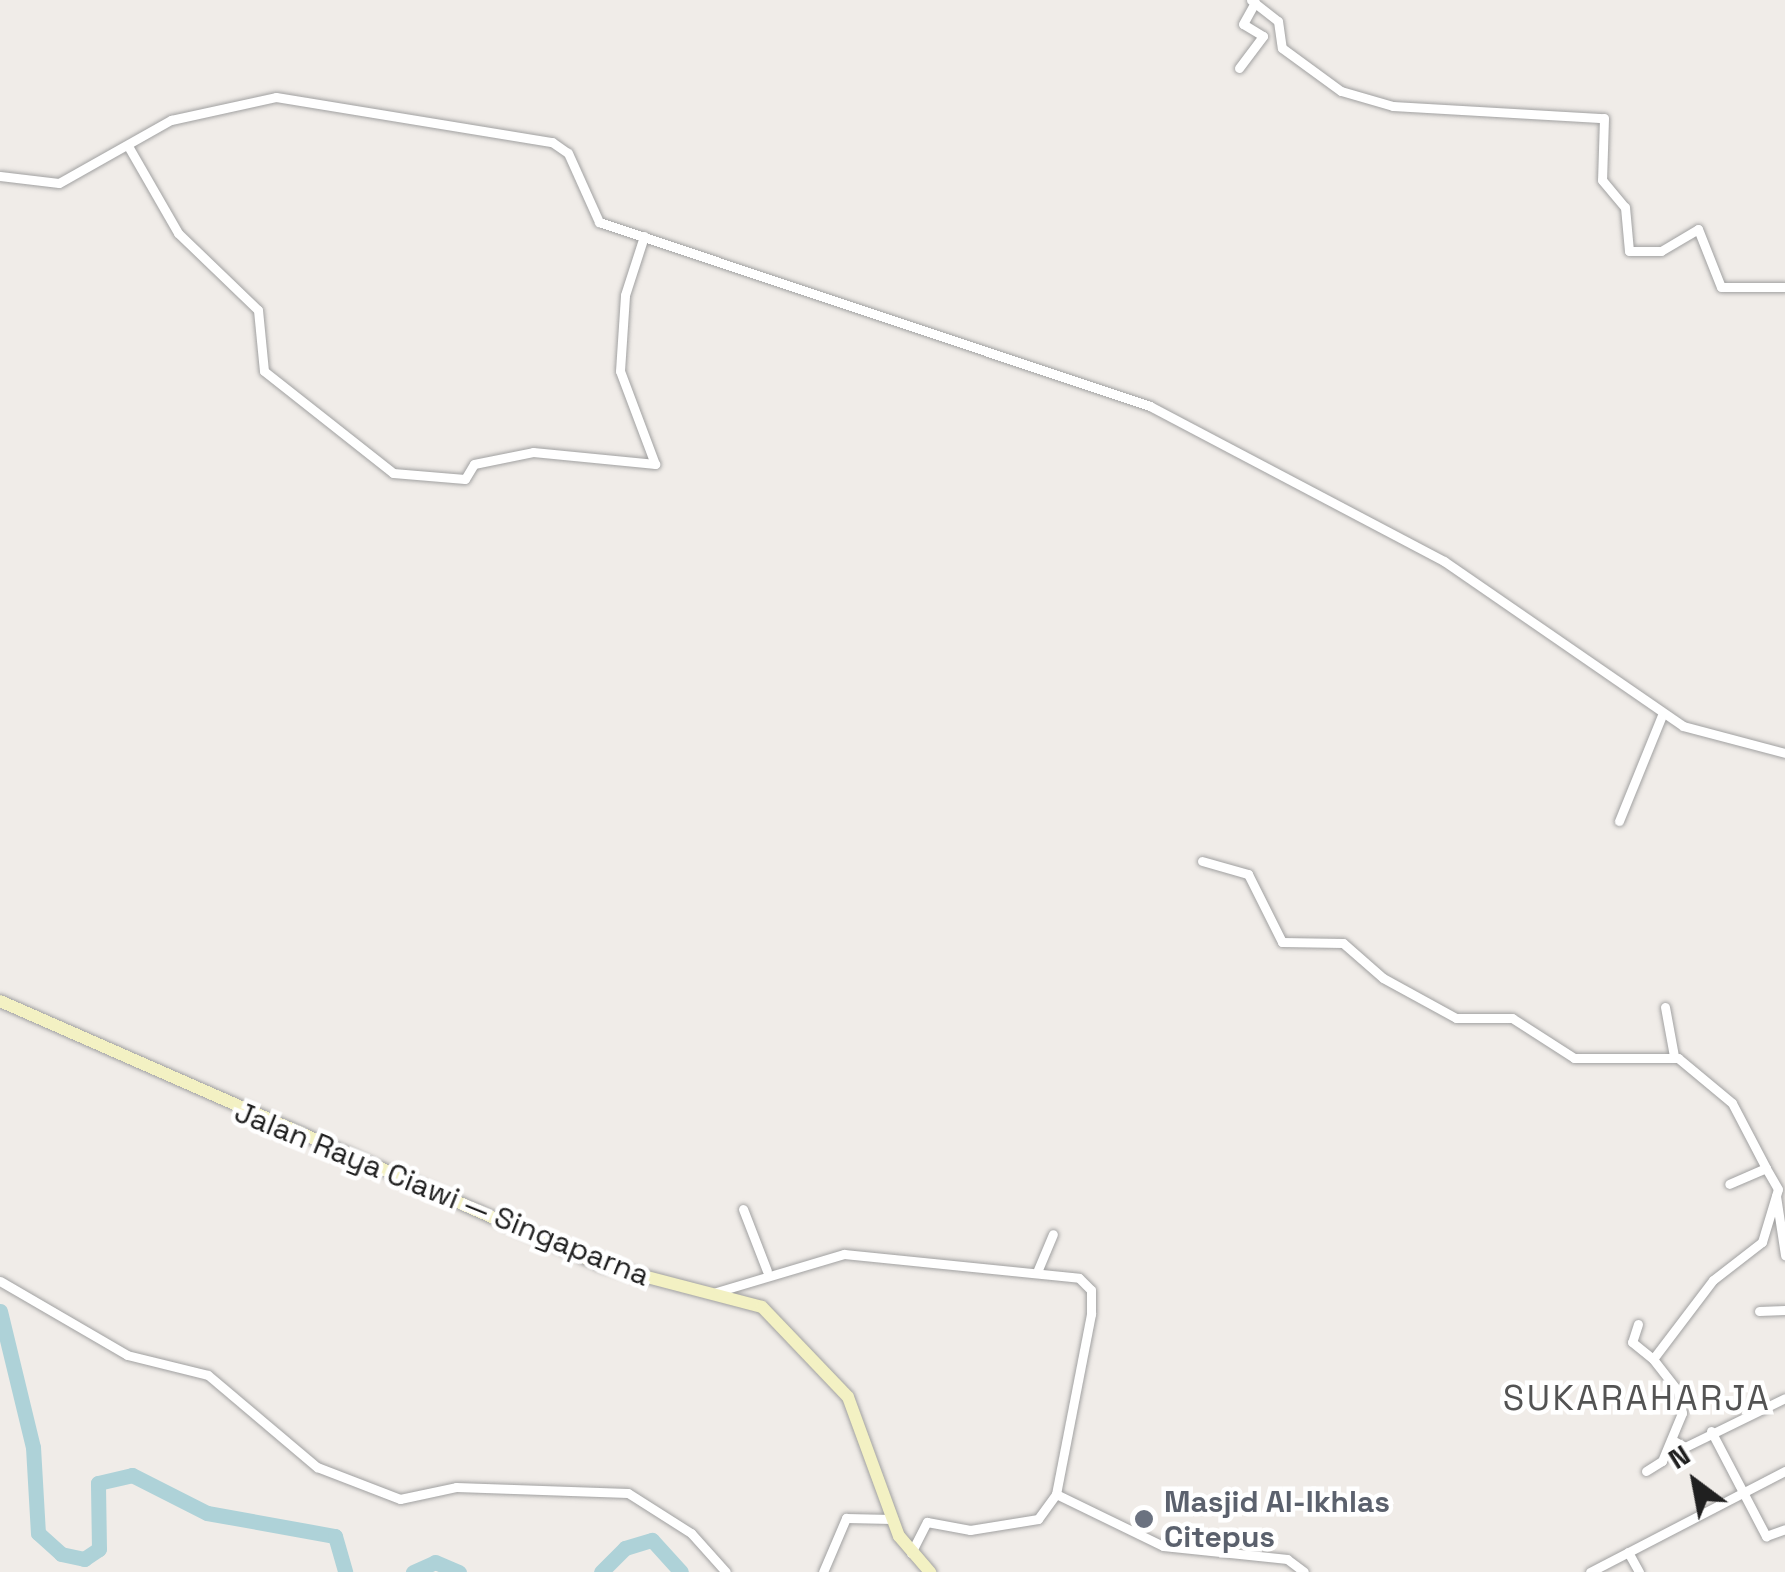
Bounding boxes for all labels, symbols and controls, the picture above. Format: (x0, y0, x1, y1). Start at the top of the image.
street label: Jalan Raya Ciawi — Singaparna (229, 1094, 655, 1294)
district label: SUKARAHARJA (1503, 1377, 1771, 1419)
north arrow (1645, 1432, 1745, 1532)
text: N (1662, 1436, 1697, 1477)
place label: Masjid Al-Ikhlas Citepus (1164, 1484, 1390, 1554)
marker: Masjid Al-Ikhlas Citepus (1133, 1508, 1155, 1530)

